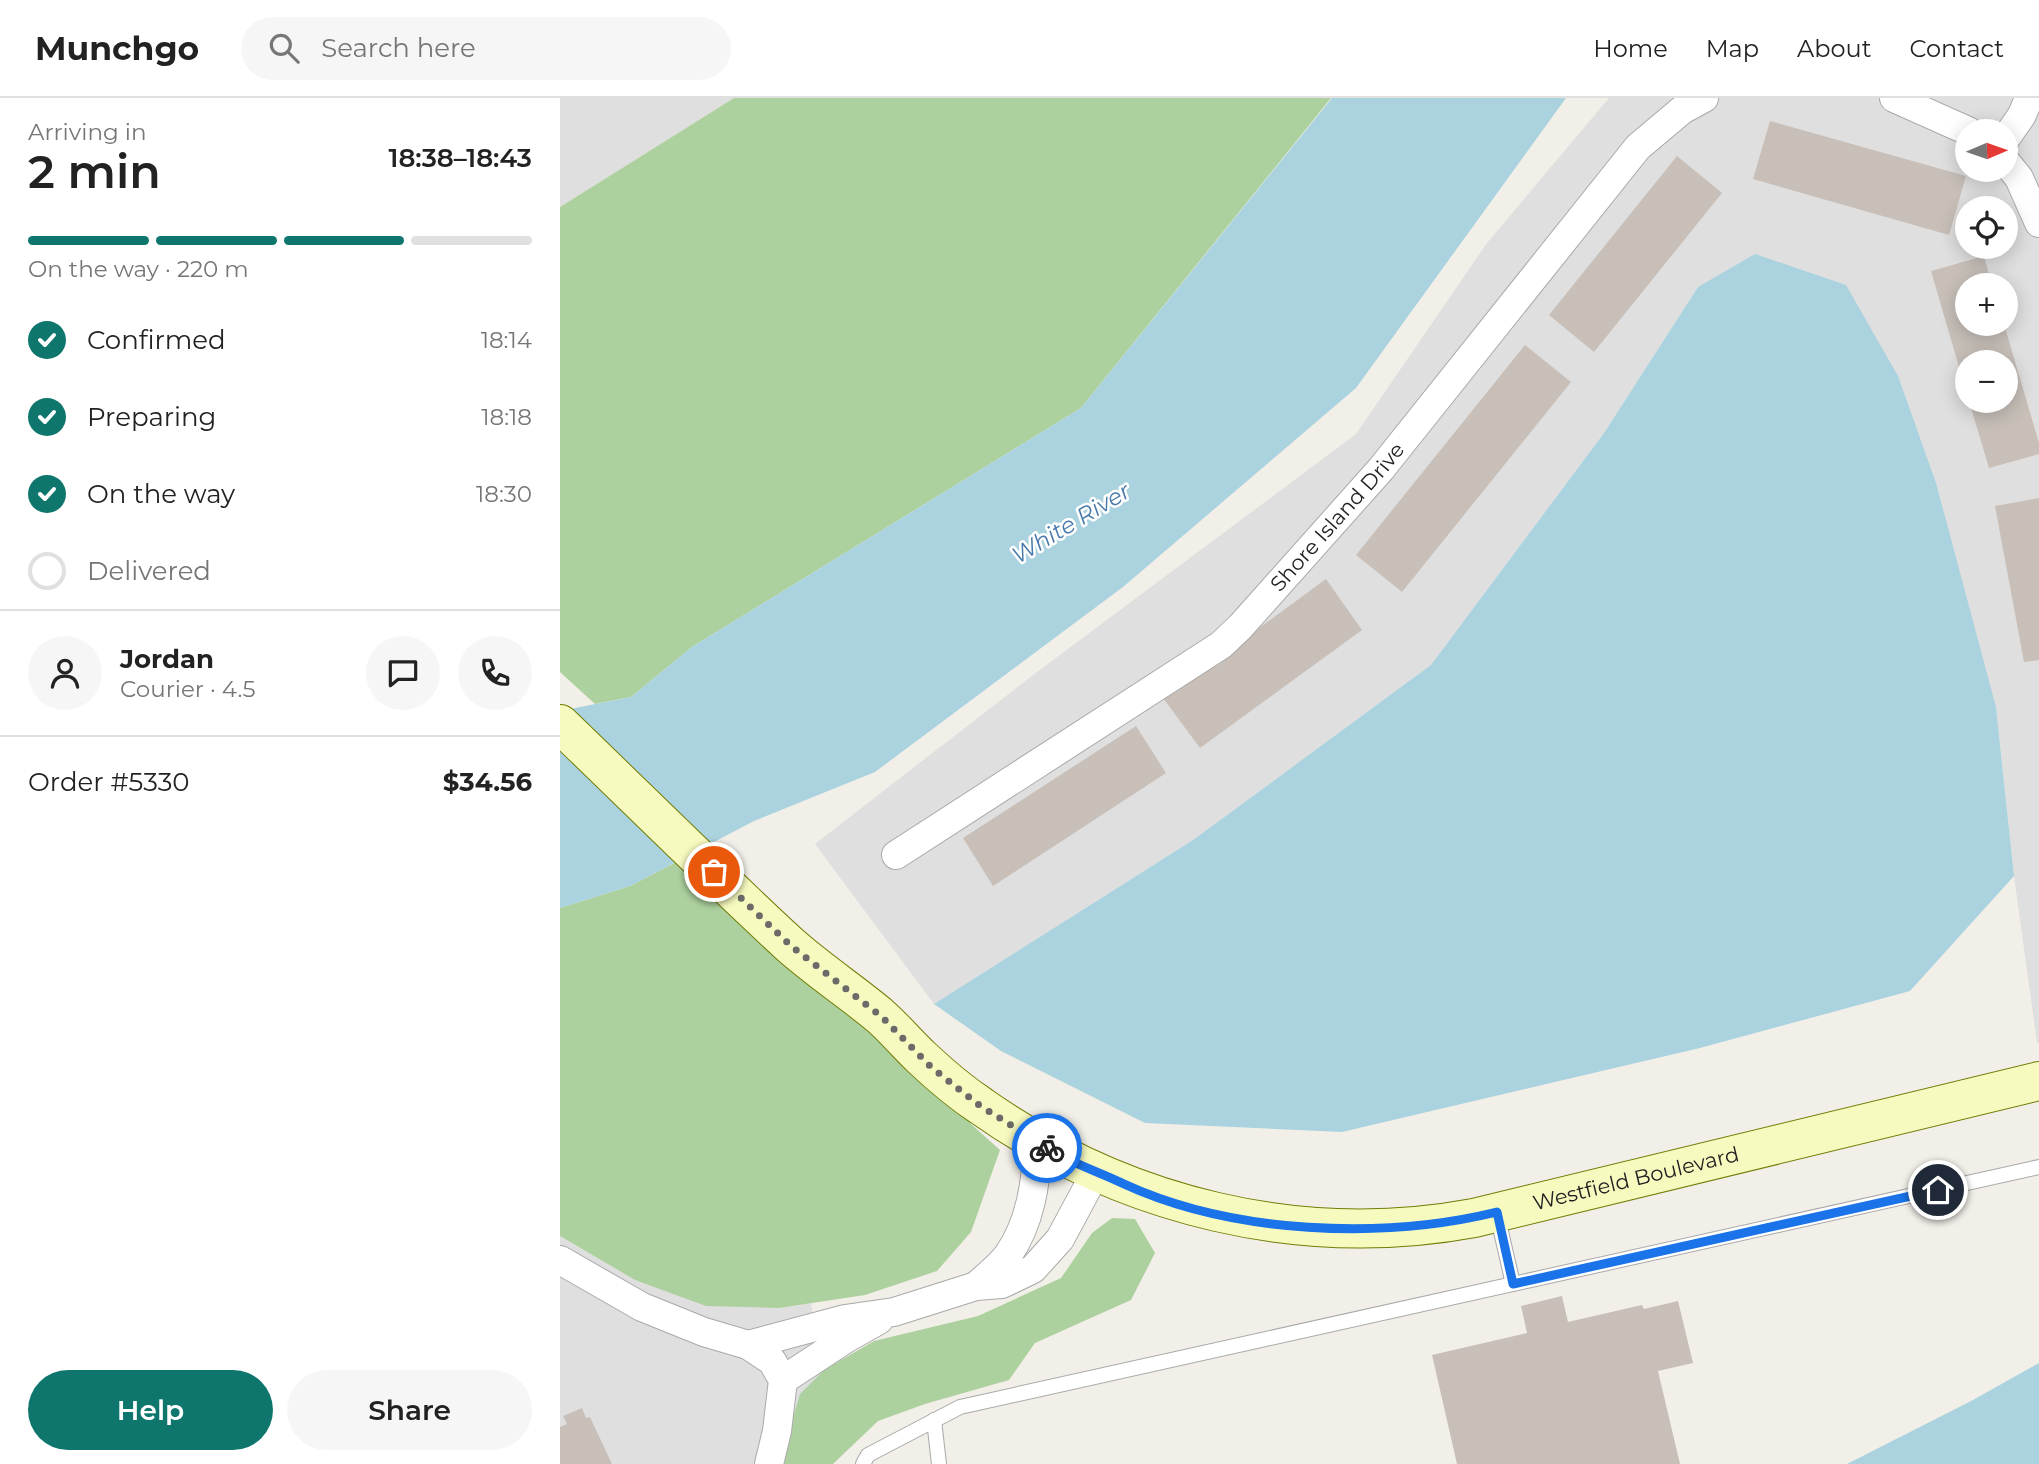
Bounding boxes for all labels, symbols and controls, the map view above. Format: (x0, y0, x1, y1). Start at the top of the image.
search box (241, 17, 731, 80)
text: Munchgo (35, 28, 199, 68)
icon: search (265, 29, 303, 67)
text: Search here (321, 32, 476, 64)
text: Home (1593, 34, 1668, 63)
text: Map (1706, 34, 1759, 63)
text: About (1797, 34, 1871, 63)
text: Contact (1909, 34, 2004, 63)
text: Arriving in (28, 118, 147, 146)
north arrow (1955, 119, 2018, 182)
map controls (1955, 119, 2018, 413)
text: 18:38–18:43 (388, 142, 532, 174)
text: 2 min (28, 143, 161, 200)
button: locate (1955, 196, 2018, 259)
text: On the way · 220 m (28, 255, 249, 283)
button: + (1955, 273, 2018, 336)
icon: check (28, 321, 66, 359)
text: Confirmed (87, 324, 226, 356)
text: 18:14 (481, 326, 532, 354)
button: − (1955, 350, 2018, 413)
icon: check (28, 398, 66, 436)
text: Preparing (87, 401, 216, 433)
text: 18:18 (481, 403, 532, 431)
street label: Shore Island Drive (1265, 437, 1409, 596)
icon: check (28, 475, 66, 513)
water label: White River (1007, 476, 1136, 569)
text: On the way (87, 478, 235, 510)
text: 18:30 (476, 480, 532, 508)
text: Delivered (87, 555, 211, 587)
button: person (28, 636, 102, 710)
button: chat (366, 636, 440, 710)
button: phone (458, 636, 532, 710)
text: Jordan (120, 643, 214, 675)
text: Courier · 4.5 (120, 675, 255, 703)
text: Order #5330 (28, 766, 190, 798)
text: $34.56 (443, 766, 532, 798)
pin (684, 842, 744, 902)
icon: bag (695, 853, 733, 891)
courier (1012, 1113, 1082, 1183)
icon: bike (1028, 1129, 1066, 1167)
street label: Westfield Boulevard (1530, 1141, 1741, 1215)
pin (1908, 1160, 1968, 1220)
icon: home (1919, 1171, 1957, 1209)
button: Help (28, 1370, 273, 1450)
button: Share (287, 1370, 532, 1450)

